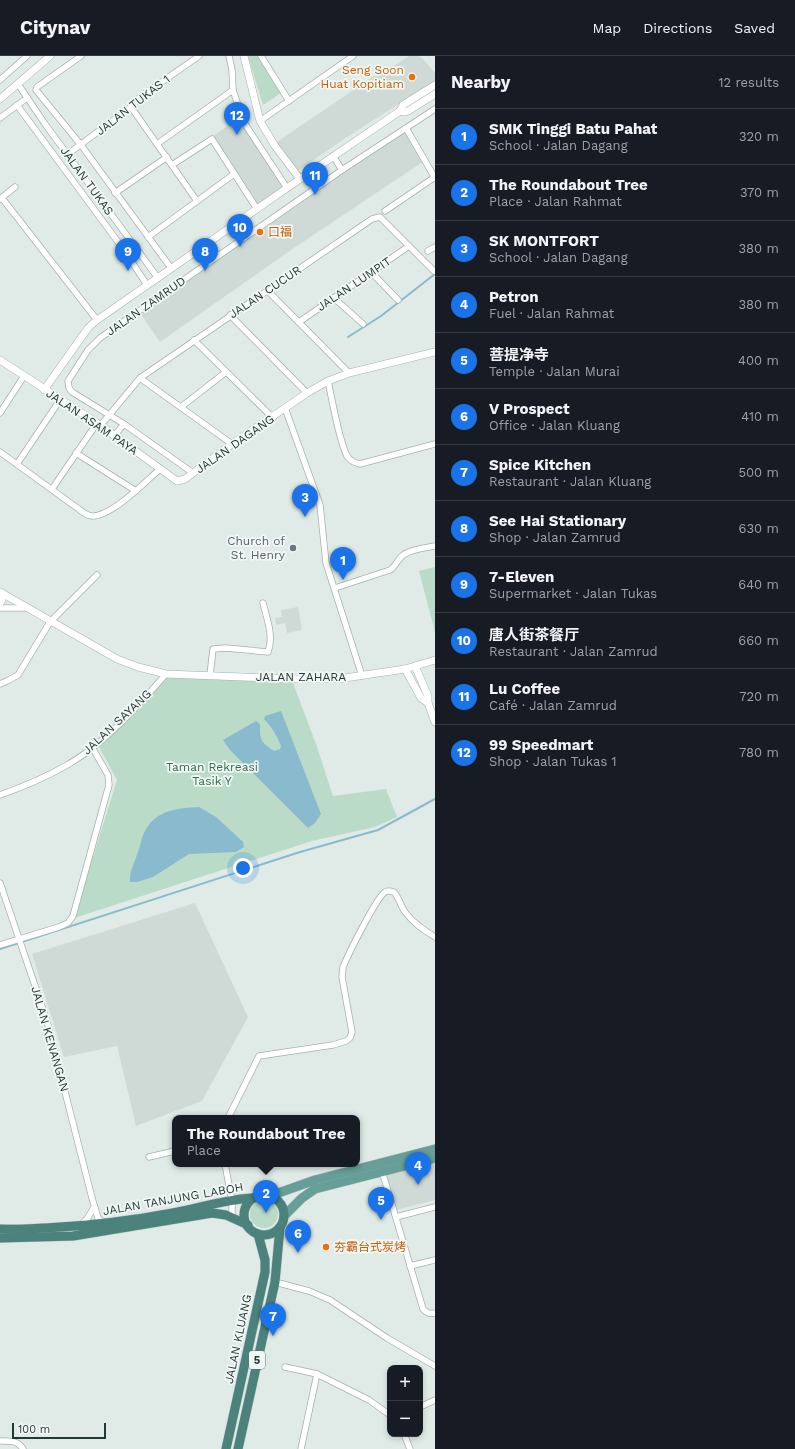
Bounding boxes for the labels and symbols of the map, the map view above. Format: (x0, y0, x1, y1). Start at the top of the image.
place label: Seng Soon Huat Kopitiam (320, 63, 404, 91)
street label: JALAN TUKAS 1 (93, 72, 173, 138)
marker: Seng Soon Huat Kopitiam (407, 72, 417, 82)
pin: 12 (224, 102, 250, 135)
street label: JALAN TUKAS (57, 144, 117, 218)
pin: 11 (302, 162, 328, 195)
pin: 10 (227, 214, 253, 247)
place label: 口福 (268, 225, 292, 239)
marker: 口福 (255, 227, 265, 237)
pin: 9 (115, 238, 141, 271)
pin: 8 (192, 238, 218, 271)
street label: JALAN LUMPIT (314, 254, 394, 314)
street label: JALAN CUCUR (226, 263, 304, 321)
street label: JALAN ZAMRUD (104, 274, 188, 338)
street label: JALAN ASAM PAYA (44, 386, 141, 458)
street label: JALAN DAGANG (193, 412, 277, 476)
pin: 3 (292, 484, 318, 517)
place label: Church of St. Henry (227, 534, 286, 562)
marker: Church of St. Henry (288, 543, 298, 553)
pin: 1 (330, 547, 356, 580)
street label: JALAN ZAHARA (256, 670, 346, 684)
street label: JALAN SAYANG (80, 687, 154, 757)
park label: Taman Rekreasi Tasik Y (166, 760, 258, 788)
your location (233, 858, 253, 878)
street label: JALAN KENANGAN (28, 985, 72, 1093)
pin: 4 (405, 1152, 431, 1185)
street label: JALAN TANJUNG LABOH (102, 1180, 244, 1218)
pin: 2 (253, 1180, 279, 1213)
pin: 5 (368, 1187, 394, 1220)
pin: 6 (285, 1220, 311, 1253)
place label: 夯霸台式炭烤 (334, 1240, 406, 1254)
marker: 夯霸台式炭烤 (321, 1242, 331, 1252)
street label: JALAN KLUANG (222, 1293, 254, 1385)
pin: 7 (260, 1303, 286, 1336)
road number: 5 (249, 1351, 265, 1369)
scale bar (12, 1421, 106, 1440)

